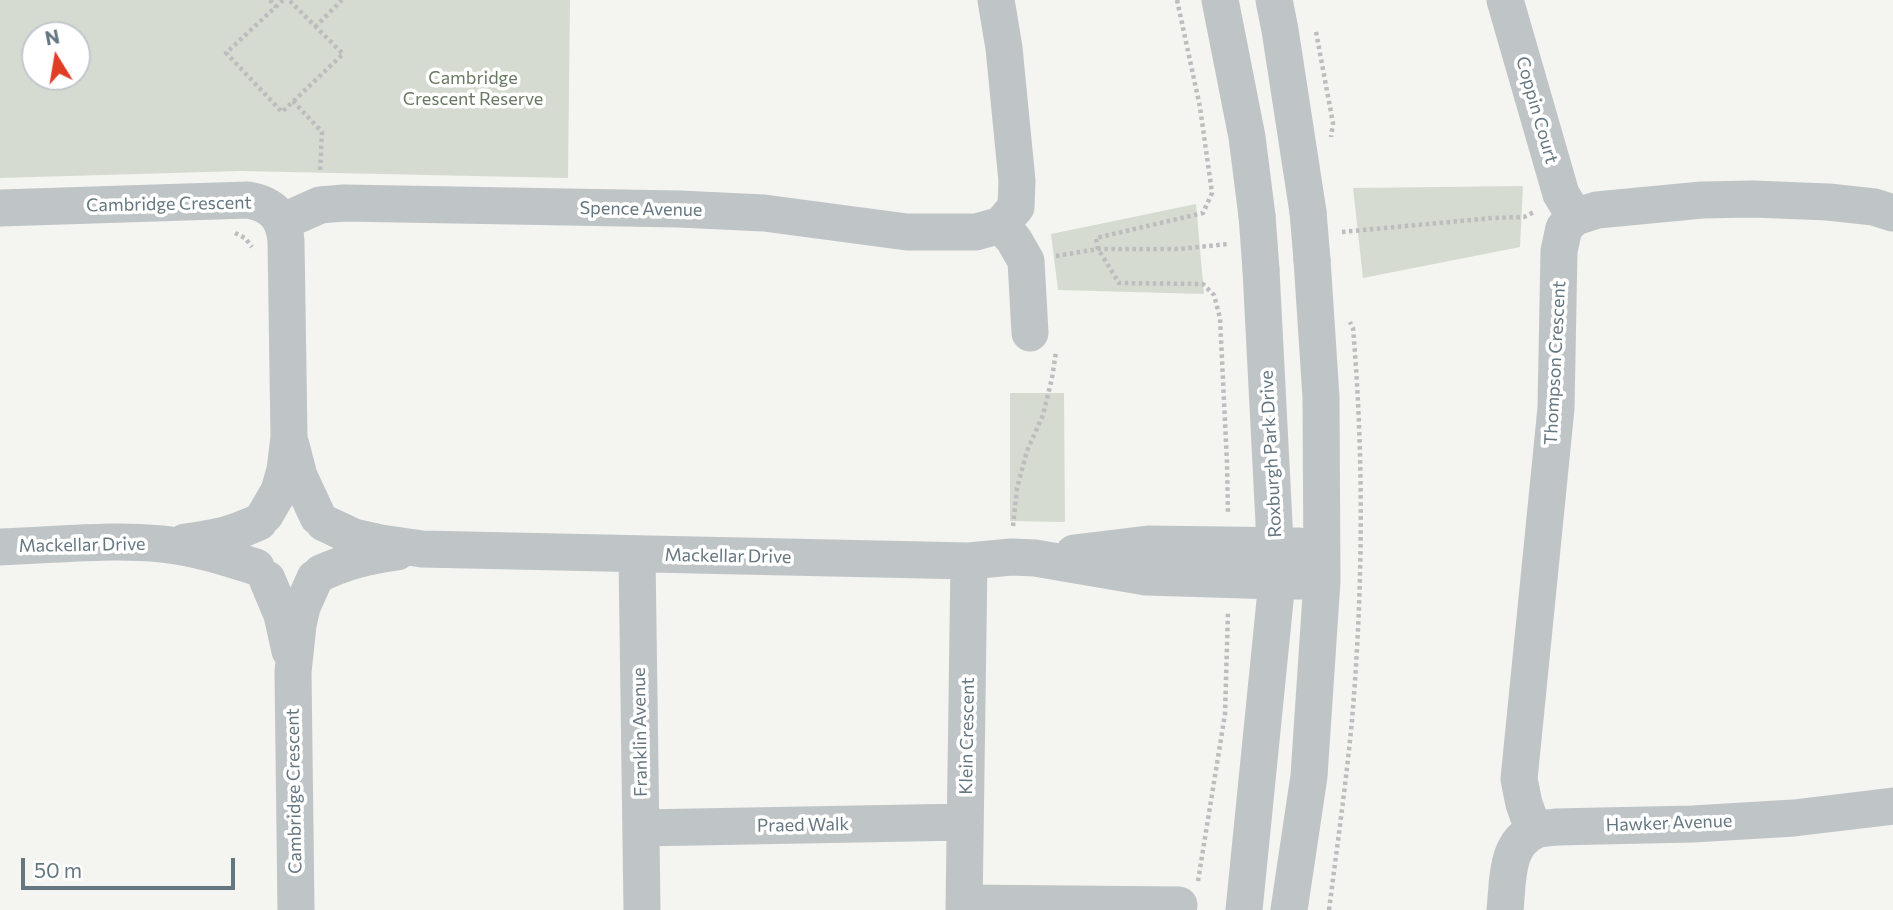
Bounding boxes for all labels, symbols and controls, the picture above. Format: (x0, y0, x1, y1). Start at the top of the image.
north arrow (21, 21, 91, 91)
text: N (43, 24, 61, 50)
street label: Coppin Court (1511, 54, 1563, 166)
park label: Cambridge Crescent Reserve (403, 67, 543, 110)
street label: Cambridge Crescent (86, 192, 252, 216)
street label: Spence Avenue (579, 197, 703, 221)
street label: Thompson Crescent (1540, 280, 1570, 446)
street label: Roxburgh Park Drive (1256, 370, 1286, 538)
street label: Mackellar Drive (18, 533, 146, 557)
street label: Mackellar Drive (664, 544, 792, 568)
street label: Franklin Avenue (628, 667, 652, 797)
street label: Klein Crescent (955, 677, 979, 795)
street label: Cambridge Crescent (282, 708, 306, 874)
street label: Hawker Avenue (1605, 810, 1733, 836)
street label: Praed Walk (757, 813, 849, 837)
scale bar (24, 844, 238, 888)
text: 50 m (34, 857, 82, 882)

